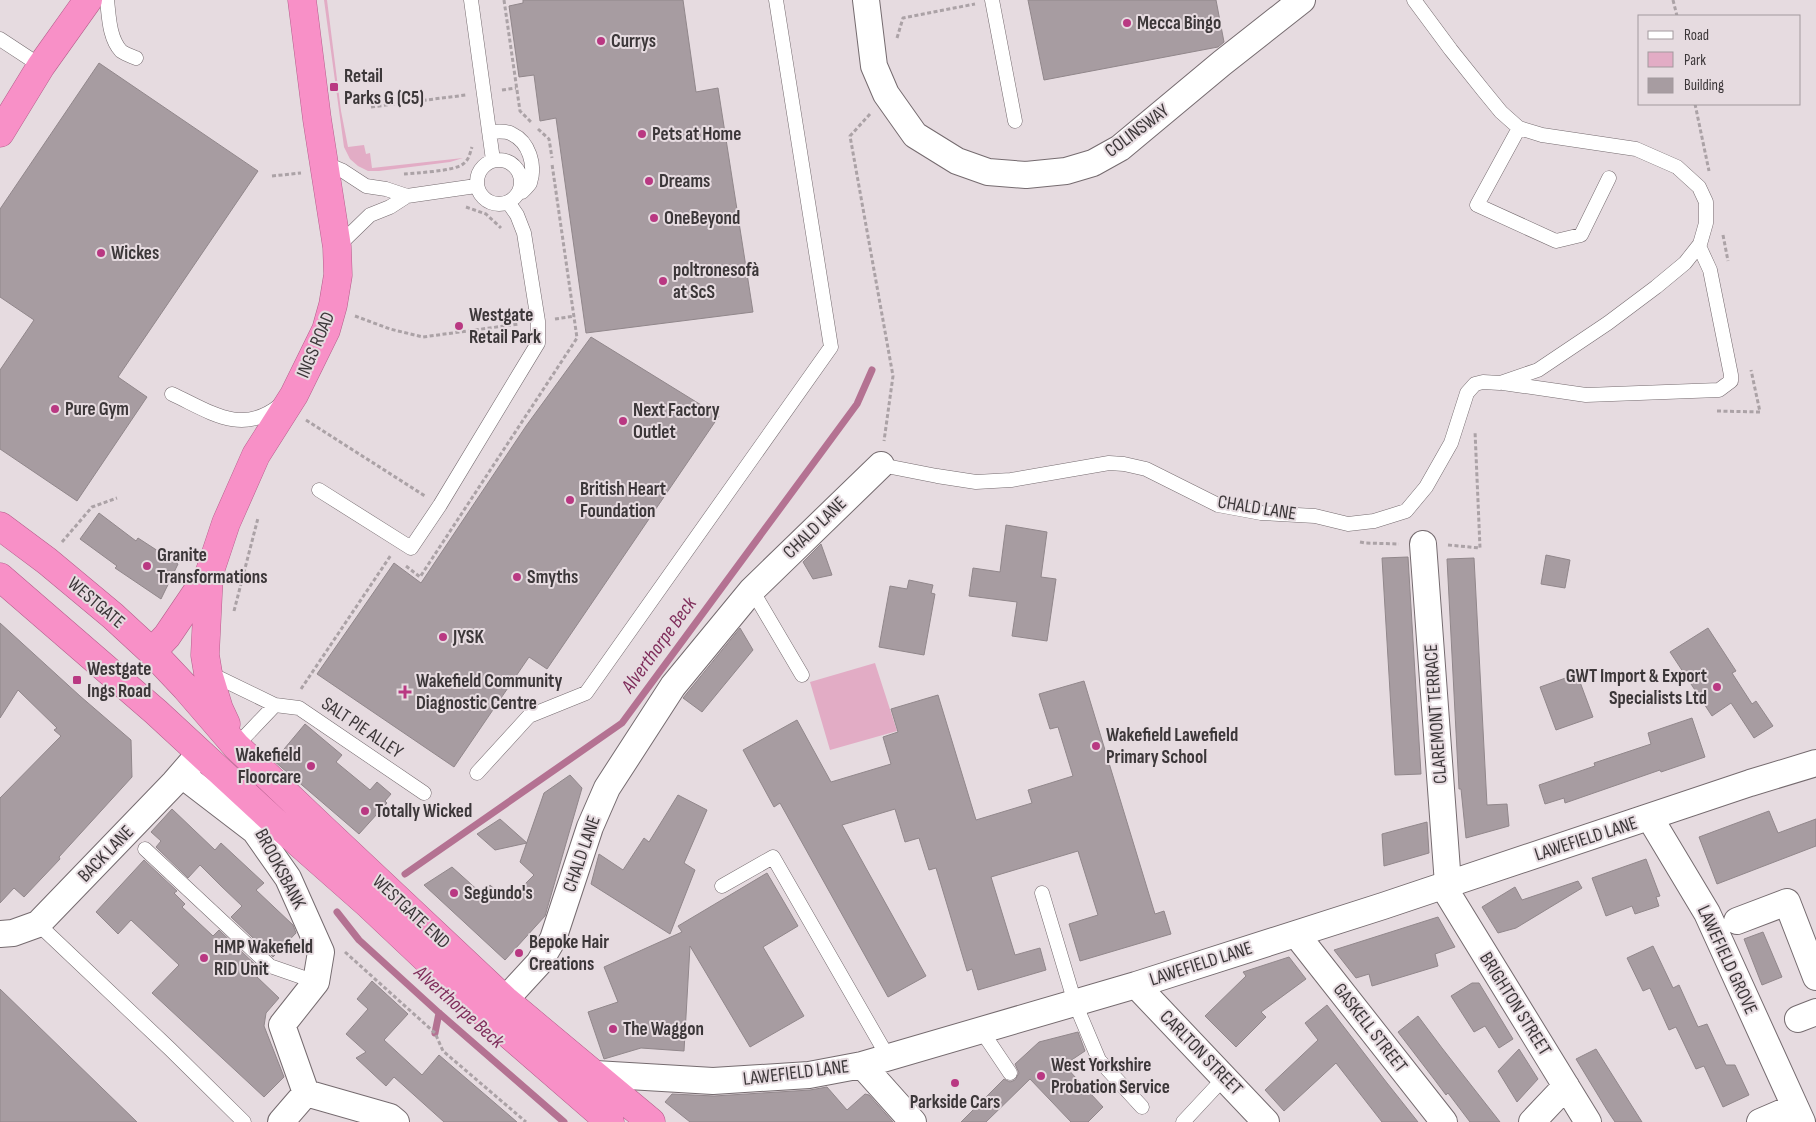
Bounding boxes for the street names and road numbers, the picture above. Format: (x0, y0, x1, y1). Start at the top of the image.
street label: COLINSWAY (1100, 99, 1174, 163)
street label: INGS ROAD (292, 309, 340, 381)
street label: CHALD LANE (1216, 490, 1298, 526)
street label: CHALD LANE (778, 492, 852, 564)
street label: WESTGATE (63, 572, 129, 634)
street label: CLAREMONT TERRACE (1420, 643, 1452, 785)
street label: SALT PIE ALLEY (317, 692, 407, 764)
street label: LAWEFIELD LANE (1532, 812, 1640, 866)
street label: CHALD LANE (558, 813, 606, 895)
street label: BACK LANE (73, 821, 139, 887)
street label: BROOKSBANK (249, 825, 311, 913)
street label: WESTGATE END (367, 870, 455, 954)
street label: LAWEFIELD GROVE (1692, 902, 1762, 1018)
street label: LAWEFIELD LANE (1147, 937, 1255, 991)
street label: BRIGHTON STREET (1474, 948, 1556, 1060)
street label: GASKELL STREET (1328, 979, 1412, 1077)
street label: CARLTON STREET (1155, 1006, 1247, 1100)
street label: LAWEFIELD LANE (742, 1055, 850, 1091)

